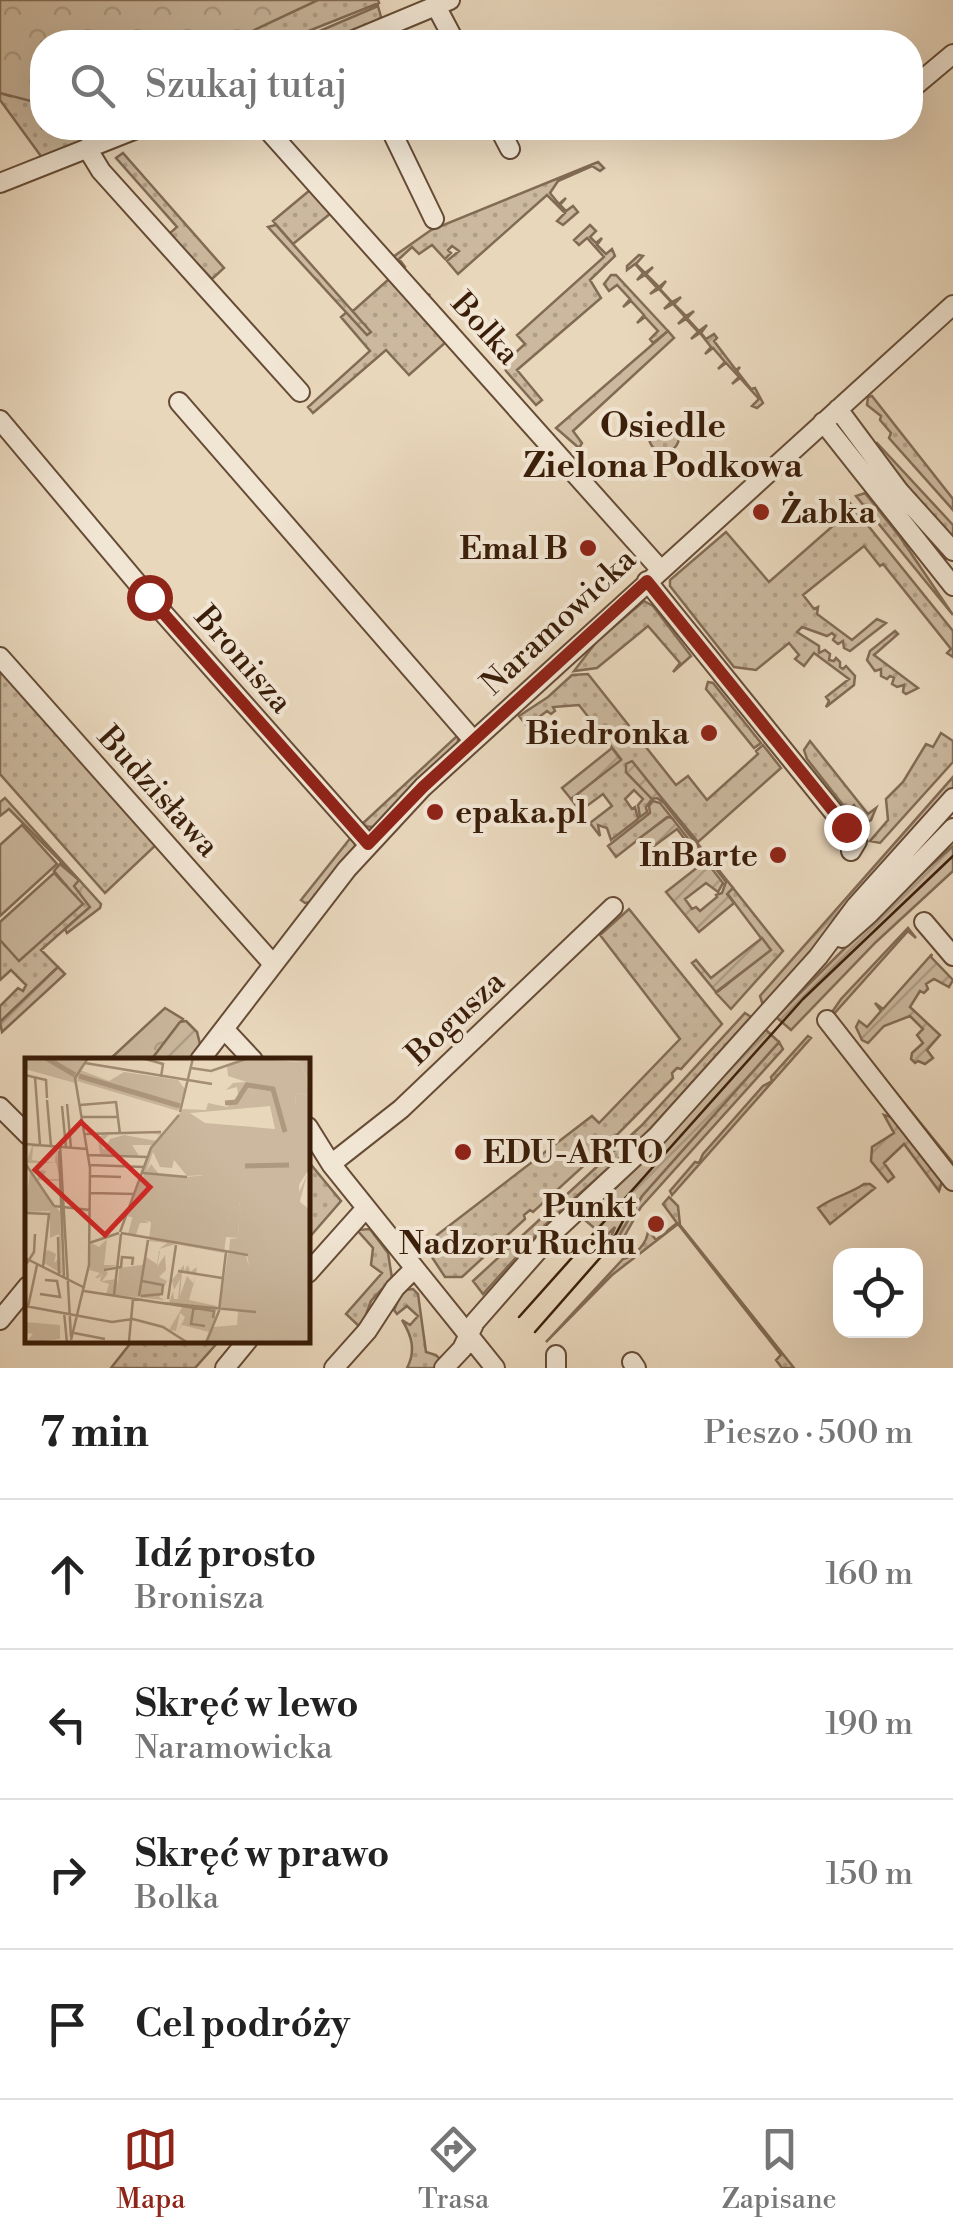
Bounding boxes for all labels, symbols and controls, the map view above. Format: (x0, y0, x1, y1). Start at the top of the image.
search box (30, 30, 923, 140)
icon: search (65, 58, 120, 113)
text: Szukaj tutaj (145, 62, 348, 109)
street label: Bolka (442, 283, 529, 374)
district label: Osiedle Zielona Podkowa (523, 405, 804, 488)
place label: Żabka (781, 491, 876, 533)
marker: Żabka (750, 501, 772, 523)
place label: Emal B (460, 529, 568, 569)
marker: Emal B (577, 537, 599, 559)
street label: Naramowicka (473, 539, 645, 704)
route start (127, 575, 173, 621)
street label: Bronisza (185, 597, 301, 722)
place label: Biedronka (526, 714, 690, 754)
street label: Budzisława (88, 717, 228, 866)
marker: Biedronka (698, 722, 720, 744)
place label: epaka.pl (455, 793, 587, 833)
marker: epaka.pl (424, 801, 446, 823)
route end (824, 805, 870, 851)
place label: InBarte (639, 836, 758, 876)
marker: InBarte (767, 844, 789, 866)
street label: Bogusza (397, 961, 514, 1074)
inset map (25, 1058, 310, 1343)
place label: EDU-ARTO (483, 1133, 663, 1173)
marker: EDU-ARTO (452, 1141, 474, 1163)
place label: Punkt Nadzoru Ruchu (399, 1187, 637, 1264)
marker: Punkt Nadzoru Ruchu (645, 1213, 667, 1235)
map controls (833, 1248, 923, 1338)
button: locate (833, 1248, 923, 1338)
text: 7 min (40, 1407, 149, 1460)
text: Pieszo · 500 m (704, 1413, 913, 1453)
text: Idź prosto (135, 1531, 316, 1578)
icon: ahead (40, 1547, 95, 1602)
text: 160 m (825, 1554, 913, 1594)
text: Bronisza (135, 1578, 264, 1618)
text: Skręć w lewo (135, 1681, 359, 1728)
icon: left (40, 1697, 95, 1752)
text: 190 m (825, 1704, 913, 1744)
text: Naramowicka (135, 1728, 332, 1768)
text: Skręć w prawo (135, 1831, 389, 1878)
icon: right (40, 1847, 95, 1902)
text: 150 m (826, 1854, 913, 1894)
text: Bolka (135, 1878, 219, 1918)
icon: arrive (40, 1997, 95, 2052)
text: Cel podróży (135, 2001, 350, 2048)
tab: Mapa (116, 2122, 186, 2217)
tab: Trasa (418, 2122, 489, 2217)
tab: Zapisane (722, 2122, 837, 2217)

